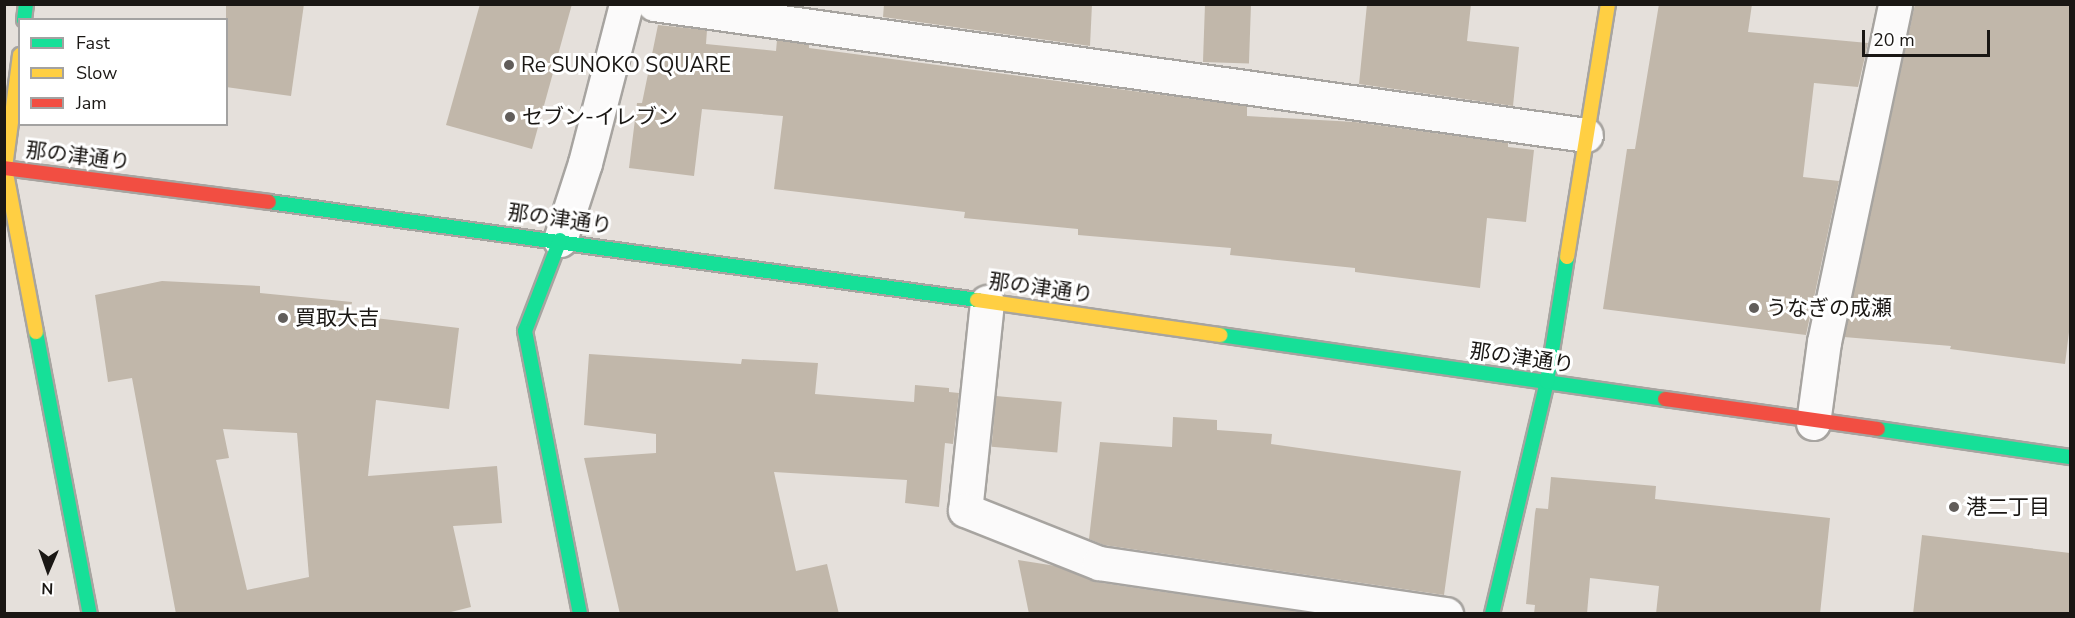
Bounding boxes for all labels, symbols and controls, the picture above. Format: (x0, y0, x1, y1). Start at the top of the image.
legend (18, 18, 228, 126)
scale bar (1865, 18, 1992, 56)
text: 20 m (1873, 28, 1915, 52)
text: Fast (76, 31, 110, 55)
place label: Re SUNOKO SQUARE (521, 52, 731, 78)
marker: Re SUNOKO SQUARE (502, 58, 516, 72)
text: Slow (76, 61, 117, 85)
text: Jam (76, 91, 107, 115)
place label: セブン-イレブン (522, 104, 678, 130)
marker: セブン-イレブン (503, 110, 517, 124)
street label: 那の津通り (24, 137, 132, 175)
street label: 那の津通り (506, 199, 614, 239)
street label: 那の津通り (987, 268, 1095, 308)
place label: うなぎの成瀬 (1766, 295, 1892, 321)
marker: うなぎの成瀬 (1747, 301, 1761, 315)
place label: 買取大吉 (295, 305, 379, 331)
marker: 買取大吉 (276, 311, 290, 325)
street label: 那の津通り (1468, 338, 1576, 378)
place label: 港二丁目 (1966, 494, 2050, 520)
marker: 港二丁目 (1947, 500, 1961, 514)
north arrow (18, 540, 78, 600)
text: N (41, 577, 54, 599)

